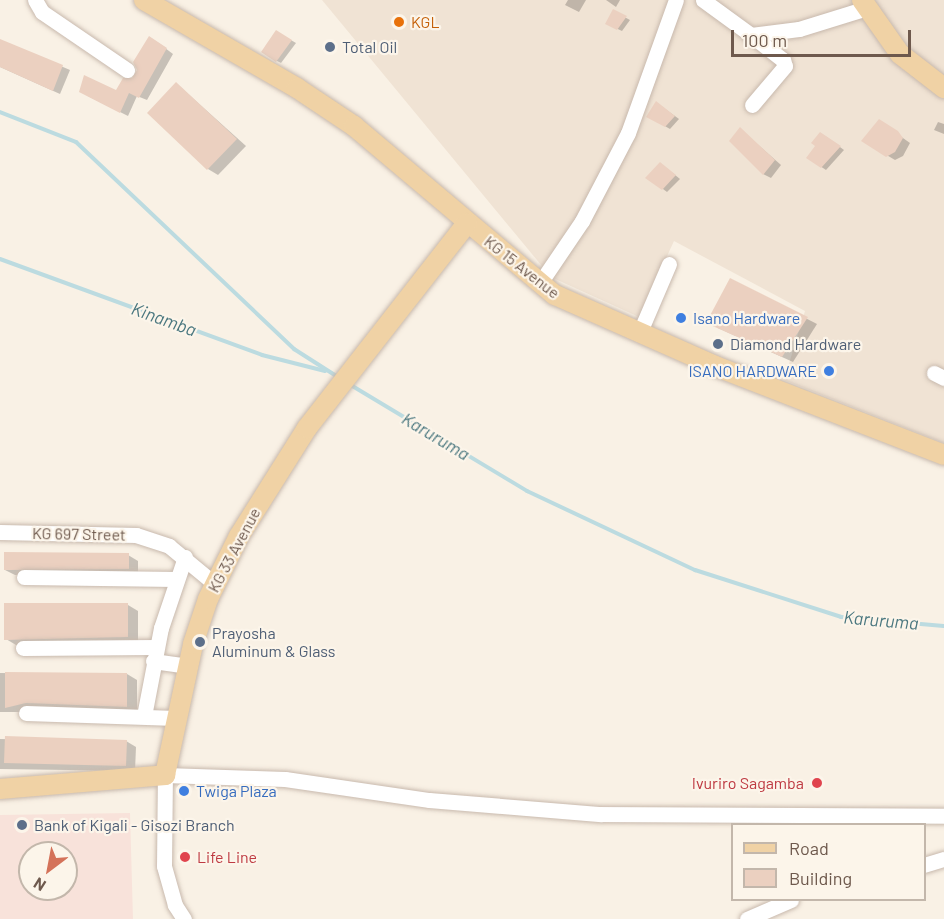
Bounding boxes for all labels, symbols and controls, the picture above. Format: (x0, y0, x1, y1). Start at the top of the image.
place label: KGL (411, 12, 439, 32)
marker: KGL (392, 15, 406, 29)
scale bar (734, 18, 914, 56)
text: 100 m (742, 29, 787, 51)
place label: Total Oil (342, 37, 397, 57)
marker: Total Oil (323, 40, 337, 54)
street label: KG 15 Avenue (480, 232, 564, 302)
water label: Kinamba (129, 297, 199, 341)
place label: Isano Hardware (693, 308, 800, 328)
marker: Isano Hardware (674, 311, 688, 325)
place label: Diamond Hardware (730, 334, 861, 354)
marker: Diamond Hardware (711, 337, 725, 351)
place label: ISANO HARDWARE (688, 361, 817, 381)
marker: ISANO HARDWARE (822, 364, 836, 378)
water label: Karuruma (398, 407, 474, 465)
street label: KG 33 Avenue (204, 504, 264, 596)
street label: KG 697 Street (32, 524, 126, 544)
water label: Karuruma (843, 606, 919, 634)
place label: Prayosha Aluminum & Glass (212, 623, 335, 661)
marker: Prayosha Aluminum & Glass (193, 635, 207, 649)
place label: Ivuriro Sagamba (692, 773, 804, 793)
marker: Ivuriro Sagamba (808, 774, 826, 792)
place label: Twiga Plaza (196, 781, 277, 801)
marker: Twiga Plaza (177, 784, 191, 798)
place label: Bank of Kigali - Gisozi Branch (34, 815, 235, 835)
marker: Bank of Kigali - Gisozi Branch (15, 818, 29, 832)
legend (731, 823, 926, 901)
text: Road (789, 837, 829, 859)
north arrow (18, 841, 78, 901)
place label: Life Line (197, 847, 257, 867)
marker: Life Line (178, 850, 192, 864)
text: Building (789, 867, 852, 889)
text: N (30, 874, 49, 896)

